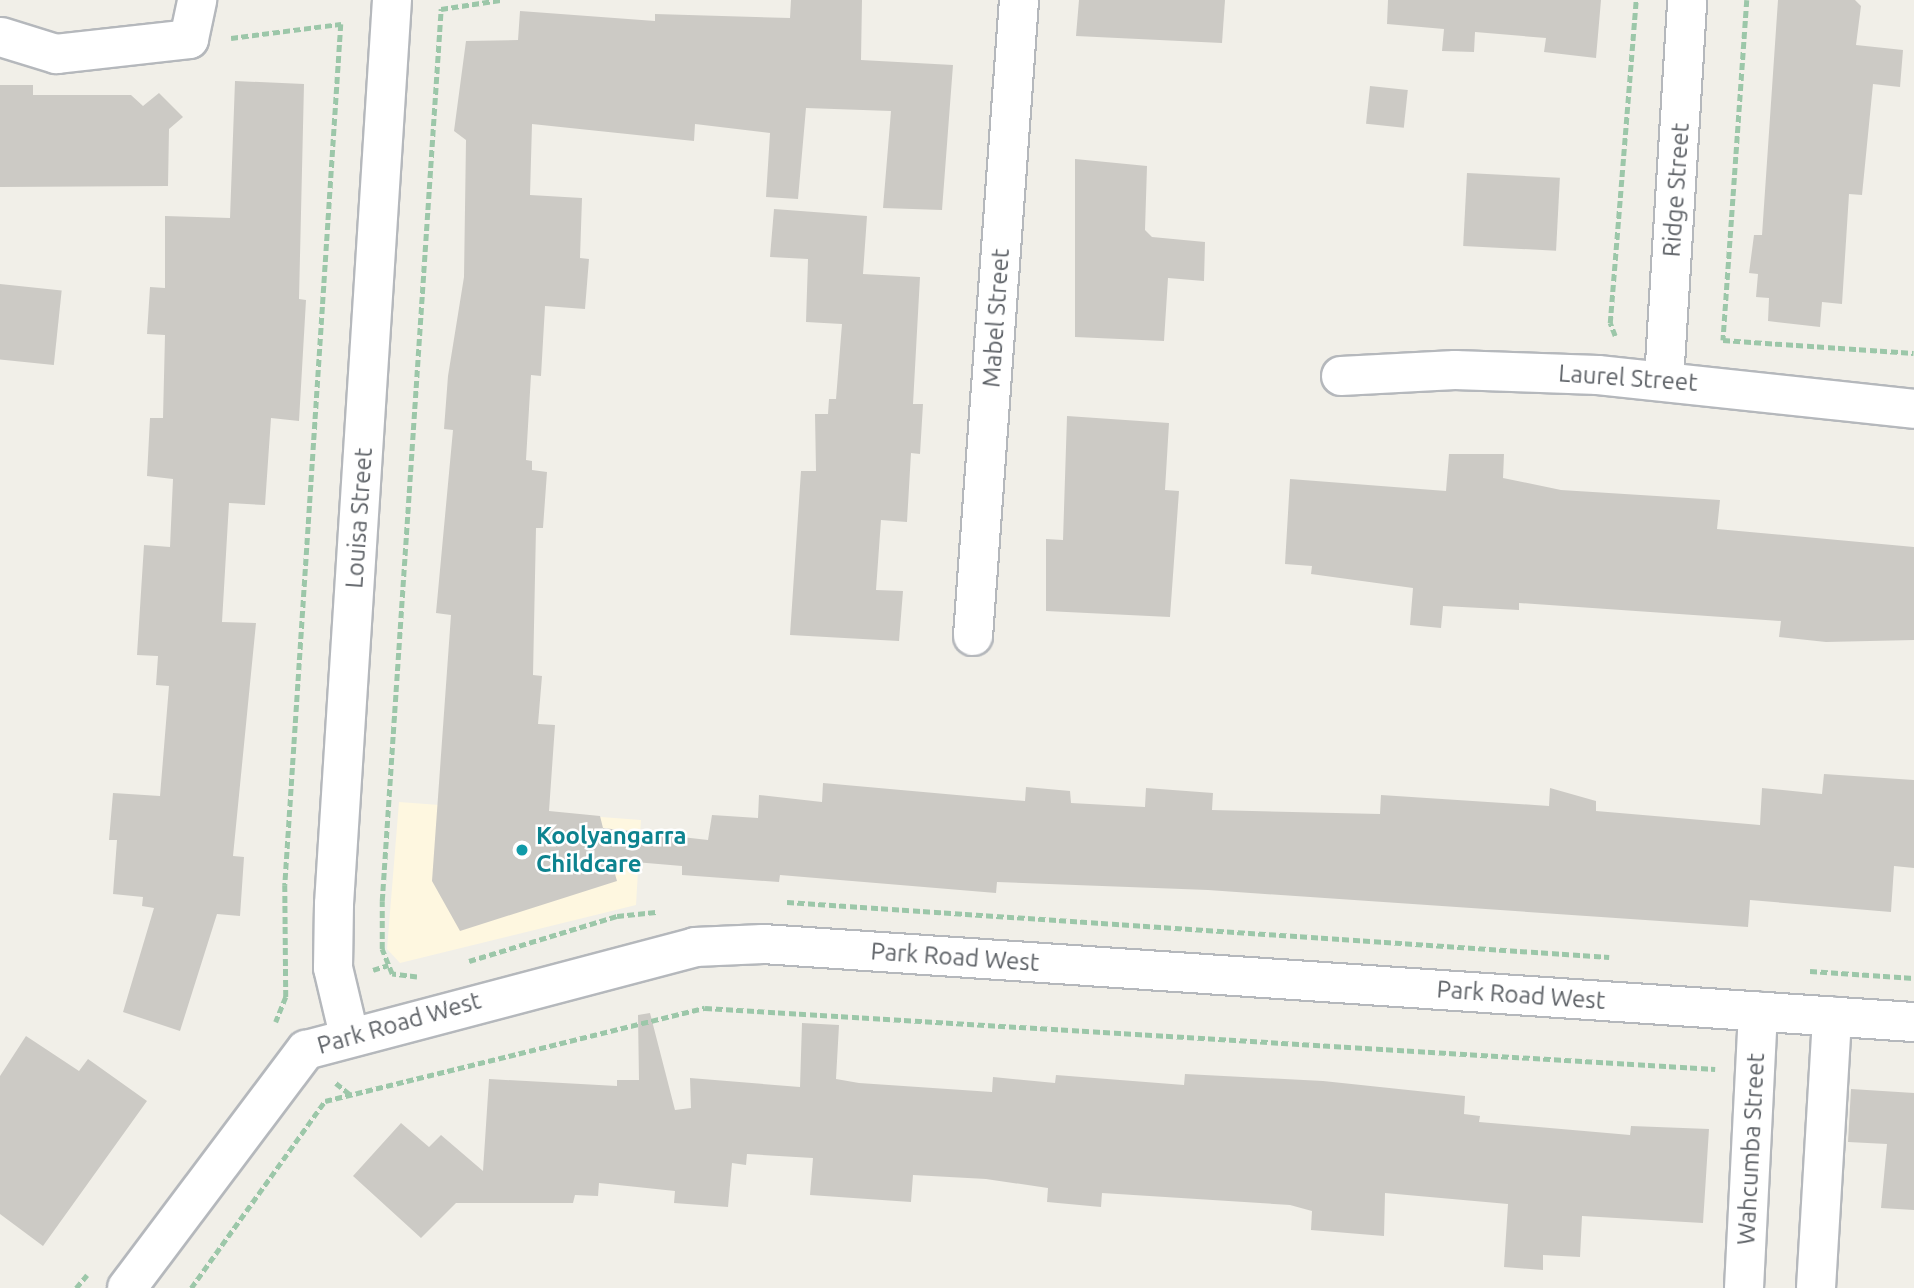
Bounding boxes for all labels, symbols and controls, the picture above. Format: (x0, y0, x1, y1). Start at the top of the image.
street label: Ridge Street (1657, 122, 1695, 258)
street label: Mabel Street (977, 248, 1015, 388)
street label: Laurel Street (1557, 359, 1699, 397)
street label: Louisa Street (340, 447, 378, 589)
place label: Koolyangarra Childcare (536, 822, 686, 878)
marker: Koolyangarra Childcare (514, 842, 530, 858)
street label: Park Road West (870, 937, 1040, 977)
street label: Park Road West (1436, 975, 1606, 1015)
street label: Park Road West (314, 986, 484, 1060)
street label: Wahcumba Street (1732, 1052, 1770, 1246)

